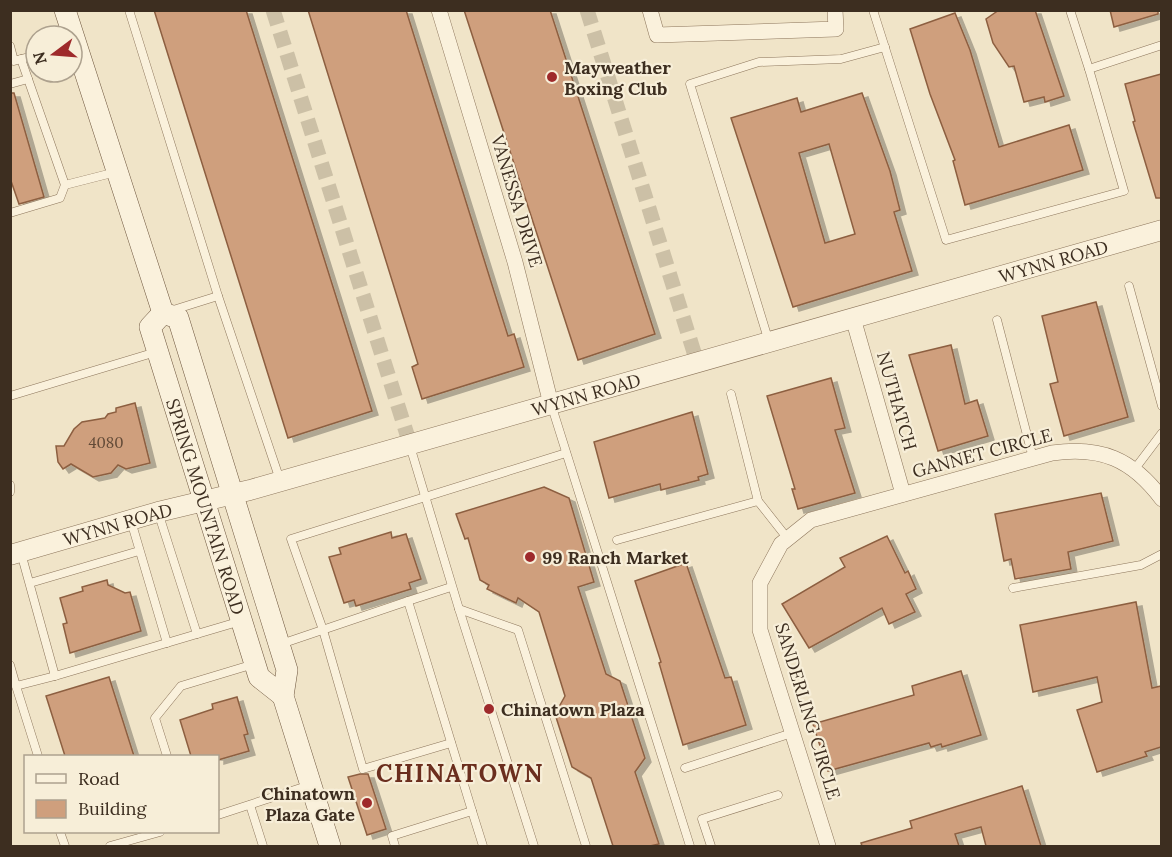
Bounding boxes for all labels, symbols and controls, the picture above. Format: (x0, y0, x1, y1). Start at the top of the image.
north arrow (24, 24, 84, 84)
text: N (28, 49, 51, 67)
place label: Mayweather Boxing Club (564, 56, 671, 100)
marker: Mayweather Boxing Club (545, 70, 559, 84)
street label: VANESSA DRIVE (486, 131, 548, 270)
street label: WYNN ROAD (996, 235, 1111, 287)
street label: NUTHATCH (872, 349, 922, 453)
street label: WYNN ROAD (529, 368, 643, 421)
street label: SPRING MOUNTAIN ROAD (161, 395, 250, 617)
street label: GANNET CIRCLE (909, 423, 1055, 483)
house number: 4080 (88, 433, 124, 452)
street label: WYNN ROAD (60, 498, 174, 550)
place label: 99 Ranch Market (542, 546, 689, 569)
marker: 99 Ranch Market (523, 550, 537, 564)
street label: SANDERLING CIRCLE (770, 620, 846, 802)
place label: Chinatown Plaza (501, 698, 645, 721)
marker: Chinatown Plaza (482, 702, 496, 716)
legend (24, 755, 219, 833)
district label: CHINATOWN (376, 758, 544, 789)
text: Road (78, 767, 120, 790)
place label: Chinatown Plaza Gate (261, 782, 356, 826)
marker: Chinatown Plaza Gate (360, 796, 374, 810)
text: Building (78, 797, 148, 820)

